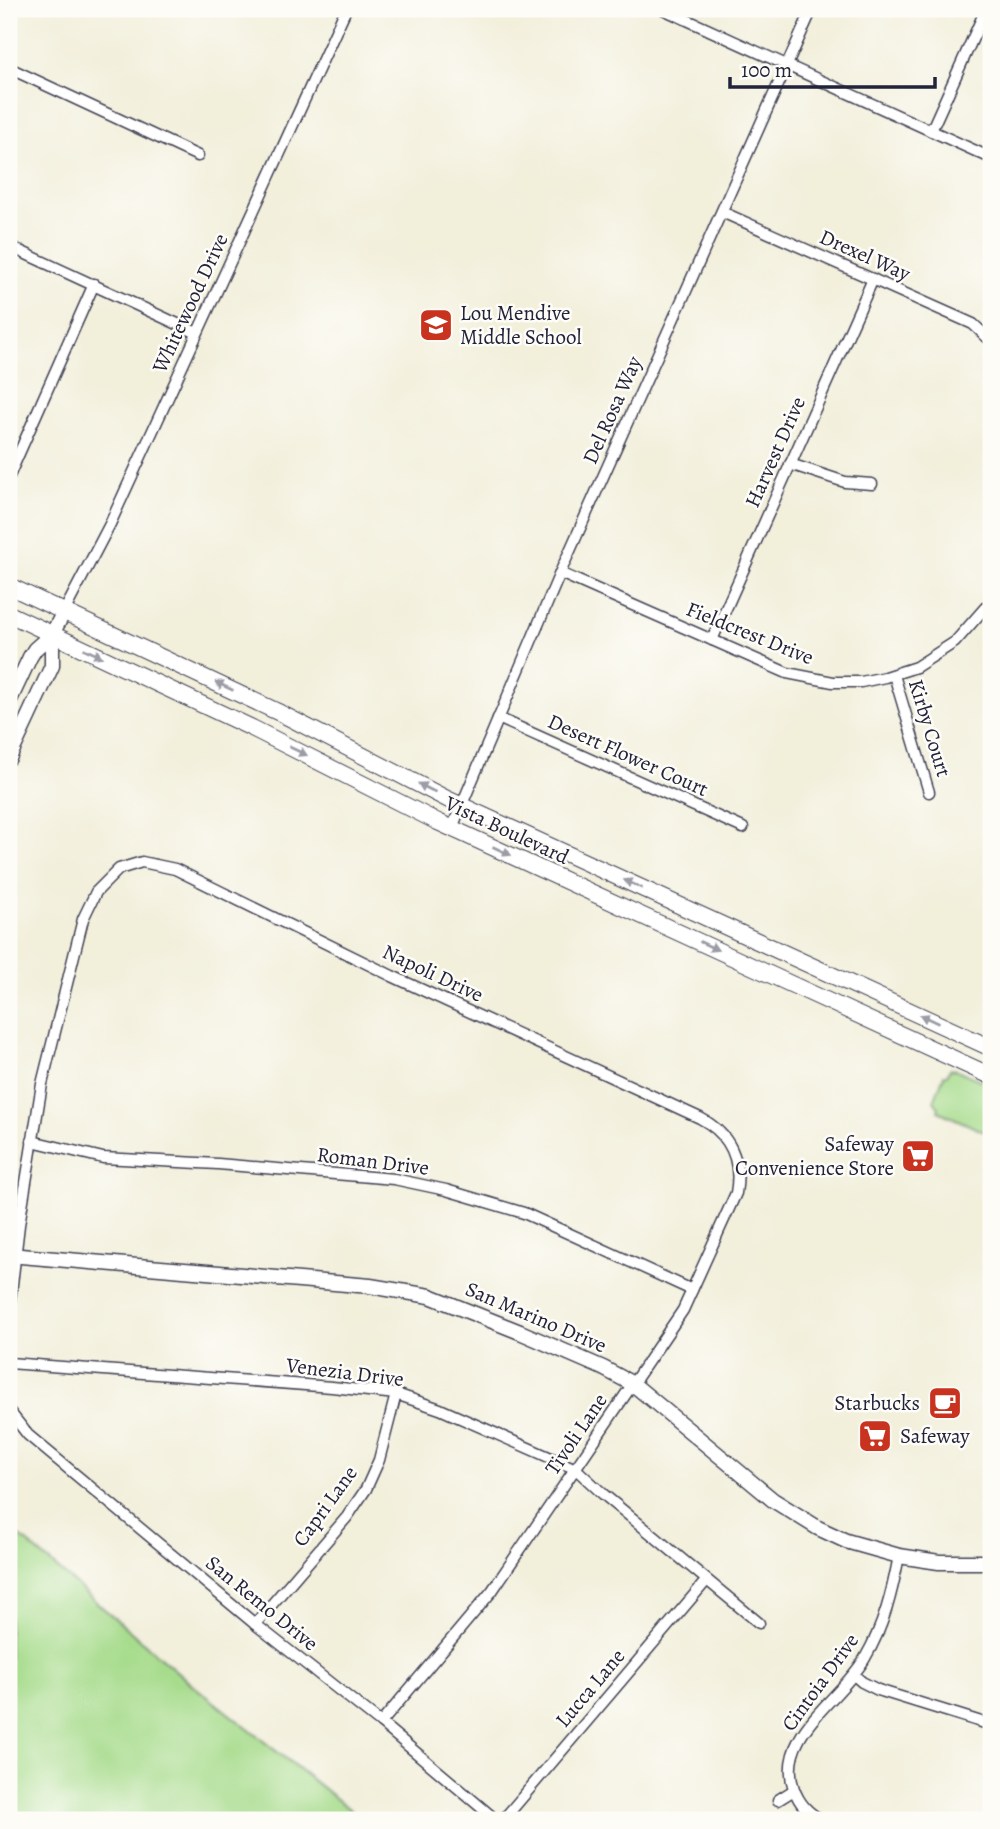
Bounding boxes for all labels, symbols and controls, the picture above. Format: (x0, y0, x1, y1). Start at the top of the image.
scale bar (730, 46, 935, 90)
text: 100 m (741, 56, 792, 84)
street label: Drexel Way (815, 223, 915, 288)
street label: Whitewood Drive (145, 229, 235, 378)
place label: Lou Mendive Middle School (460, 299, 582, 351)
school or university icon: Lou Mendive Middle School (417, 306, 455, 344)
street label: Del Rosa Way (576, 351, 648, 468)
street label: Harvest Drive (738, 392, 812, 512)
street label: Fieldcrest Drive (682, 595, 818, 671)
one-way arrow (83, 647, 103, 659)
street label: Kirby Court (902, 676, 958, 780)
one-way arrow (214, 680, 234, 692)
street label: Desert Flower Court (543, 707, 713, 803)
one-way arrow (288, 745, 308, 756)
one-way arrow (417, 783, 437, 794)
street label: Vista Boulevard (440, 789, 574, 871)
one-way arrow (492, 846, 512, 857)
one-way arrow (623, 878, 644, 889)
street label: Napoli Drive (378, 937, 488, 1009)
one-way arrow (699, 940, 719, 952)
one-way arrow (919, 1014, 939, 1025)
place label: Safeway Convenience Store (735, 1130, 895, 1182)
supermarket icon: Safeway Convenience Store (899, 1137, 937, 1175)
street label: Roman Drive (315, 1140, 431, 1182)
street label: San Marino Drive (461, 1275, 611, 1359)
street label: Venezia Drive (284, 1351, 405, 1393)
cafe icon: Starbucks (926, 1384, 964, 1422)
street label: Tivoli Lane (538, 1388, 614, 1480)
place label: Starbucks (834, 1389, 920, 1417)
supermarket icon: Safeway (856, 1417, 894, 1455)
place label: Safeway (900, 1422, 970, 1450)
street label: Capri Lane (286, 1460, 364, 1552)
street label: San Remo Drive (200, 1549, 324, 1657)
street label: Cintoia Drive (775, 1627, 865, 1737)
street label: Lucca Lane (549, 1643, 631, 1733)

